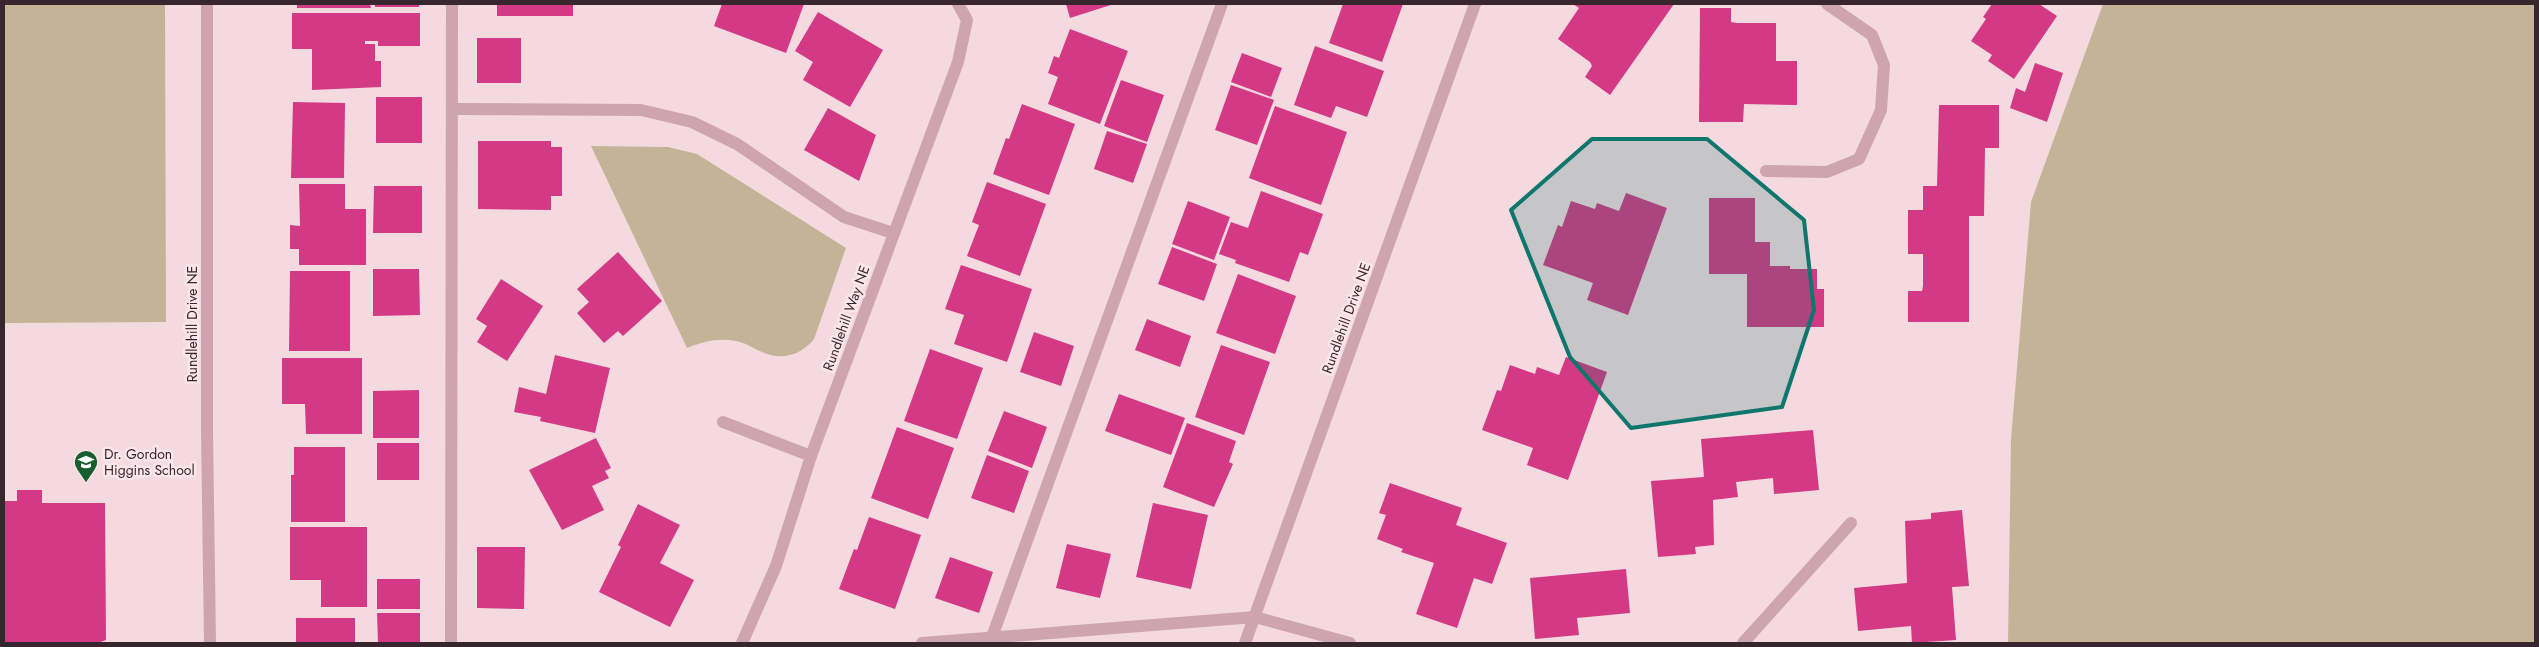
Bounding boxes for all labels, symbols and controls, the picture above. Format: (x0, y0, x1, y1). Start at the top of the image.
street label: Rundlehill Drive NE (1317, 260, 1375, 376)
street label: Rundlehill Way NE (818, 263, 874, 373)
street label: Rundlehill Drive NE (182, 266, 202, 382)
place label: Dr. Gordon Higgins School (104, 444, 195, 480)
school or university icon: Dr. Gordon Higgins School (73, 449, 99, 483)

